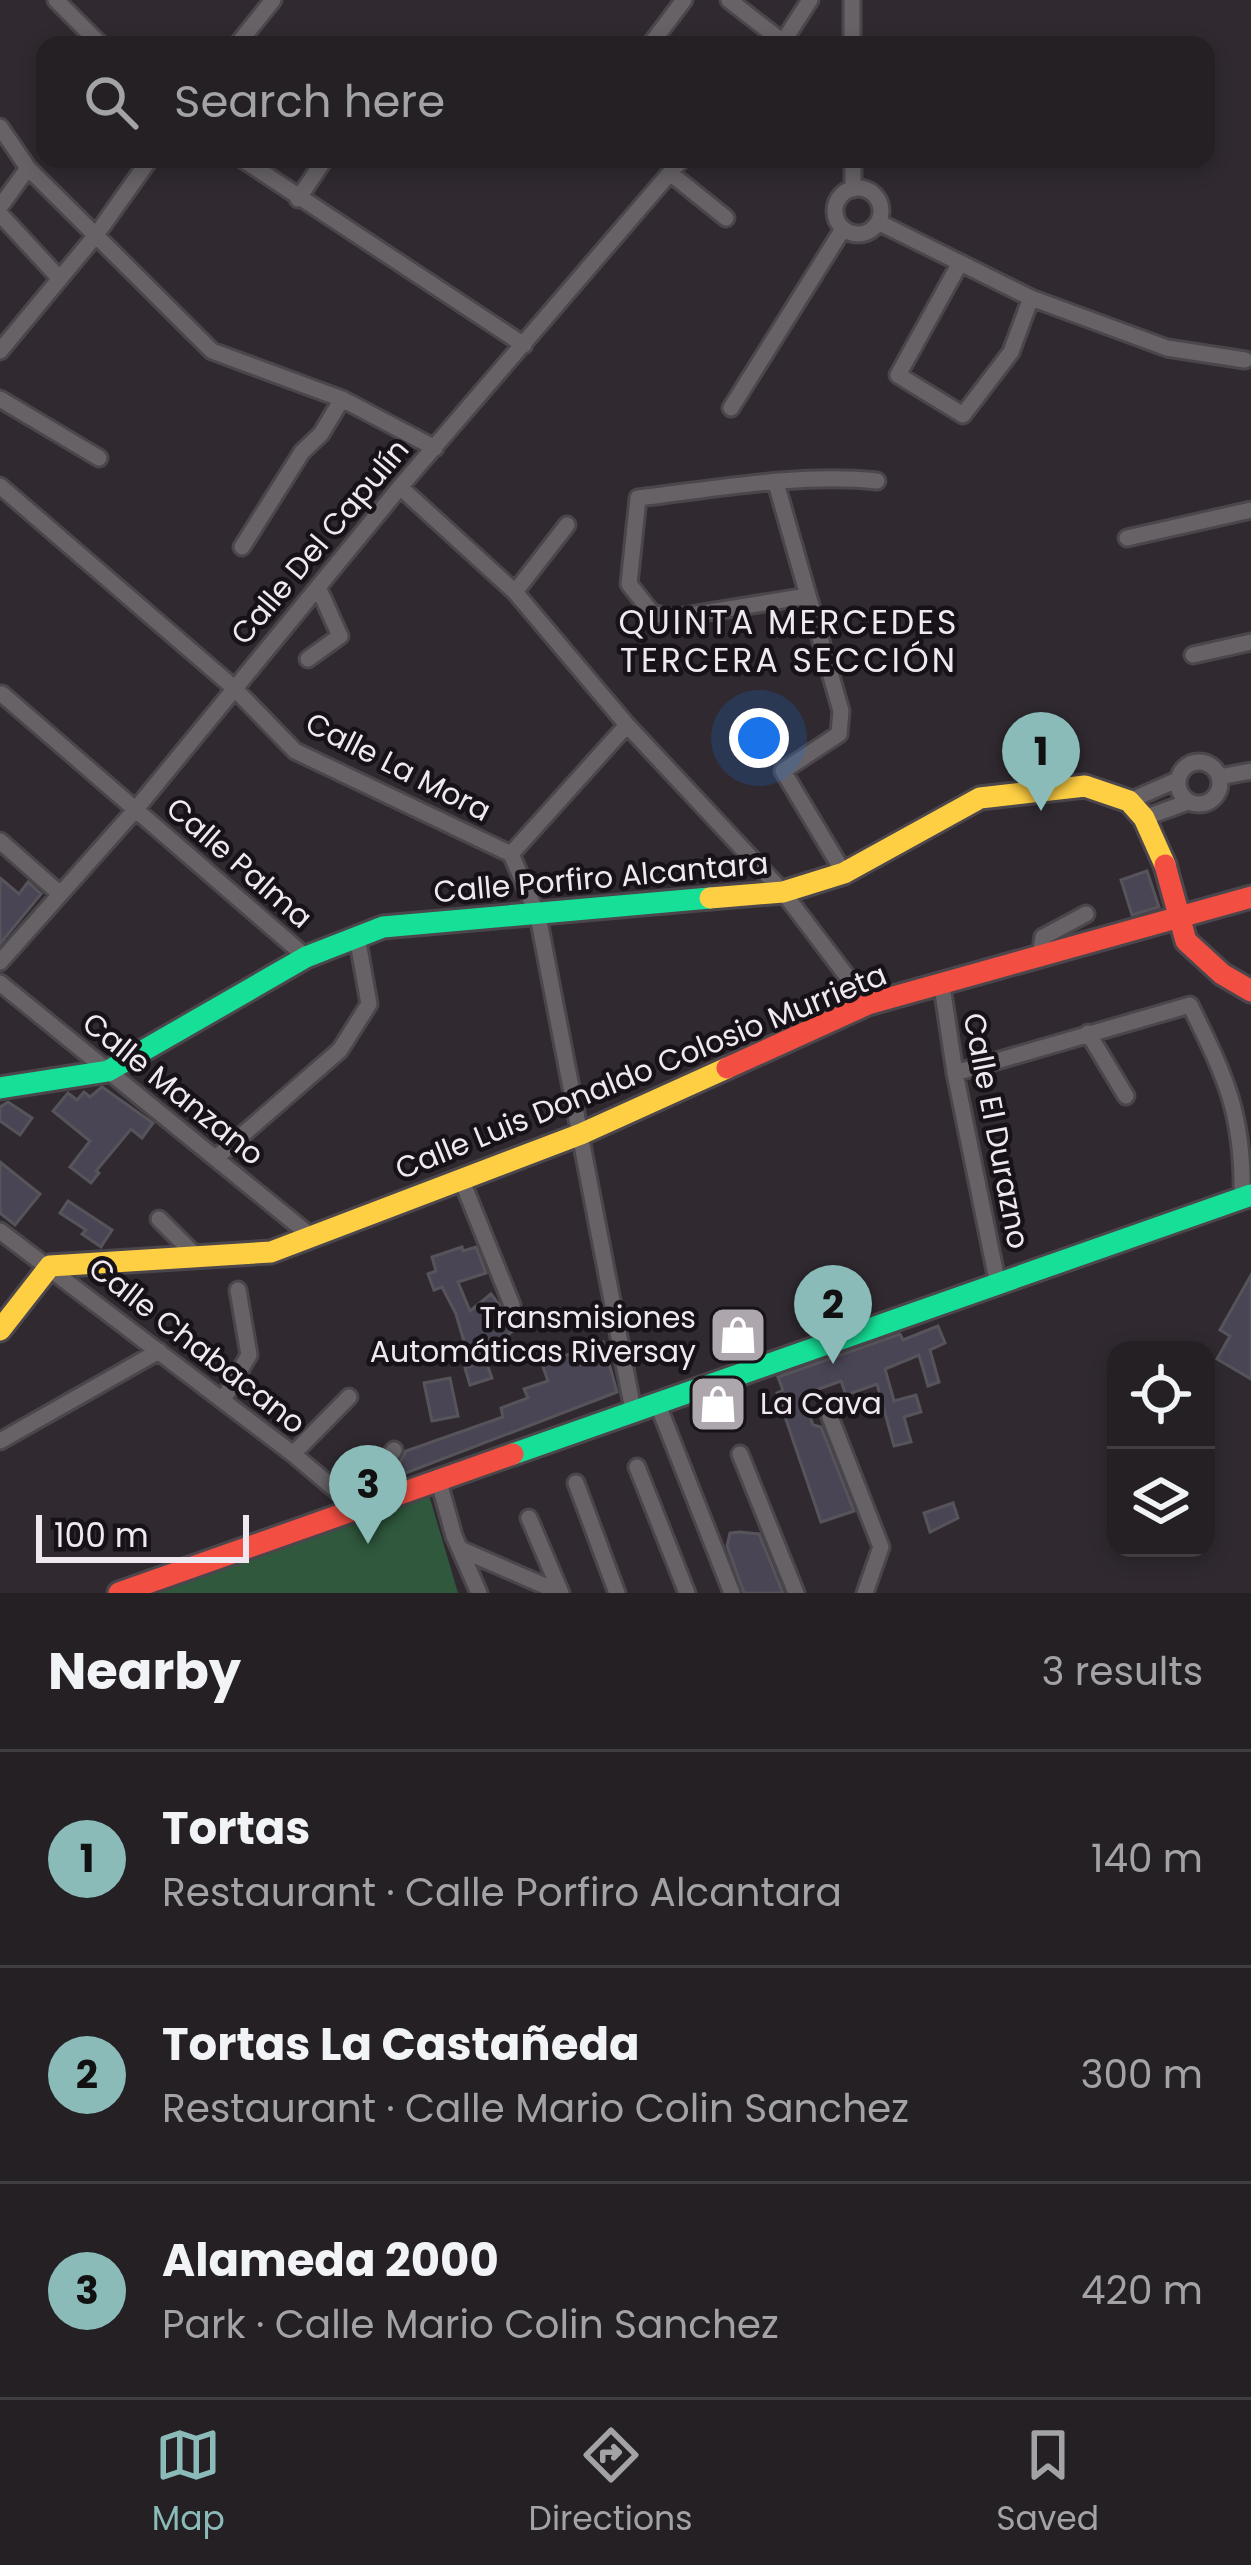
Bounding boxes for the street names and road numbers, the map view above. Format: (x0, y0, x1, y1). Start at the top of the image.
street label: Calle Del Capulín (221, 429, 419, 654)
street label: Calle La Mora (298, 701, 498, 832)
street label: Calle Palma (157, 787, 322, 938)
street label: Calle Porfiro Alcantara (432, 841, 770, 914)
street label: Calle Luis Donaldo Colosio Murrieta (389, 953, 893, 1190)
street label: Calle Manzano (73, 1002, 273, 1175)
street label: Calle El Durazno (953, 1009, 1040, 1253)
street label: Calle Chabacano (80, 1247, 315, 1444)

